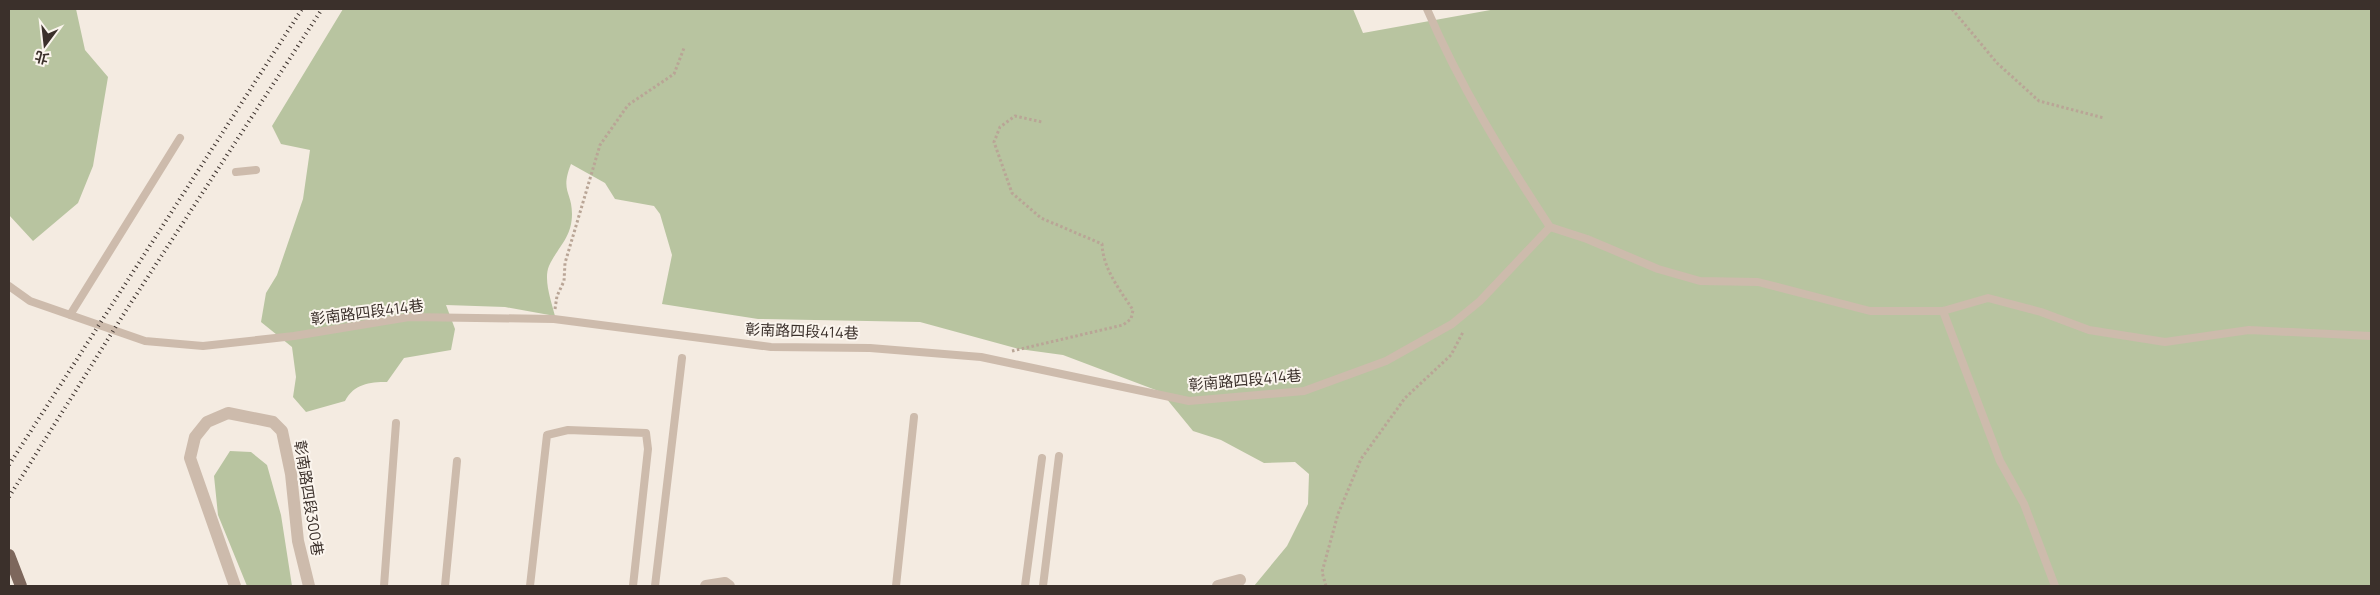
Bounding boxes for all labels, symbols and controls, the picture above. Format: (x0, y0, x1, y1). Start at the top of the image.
north arrow (20, 20, 70, 70)
text: 北 (32, 47, 51, 69)
street label: 彰南路四段414巷 (309, 295, 425, 329)
street label: 彰南路四段414巷 (745, 319, 859, 343)
street label: 彰南路四段414巷 (1188, 365, 1302, 395)
street label: 彰南路四段300巷 (290, 439, 328, 557)

